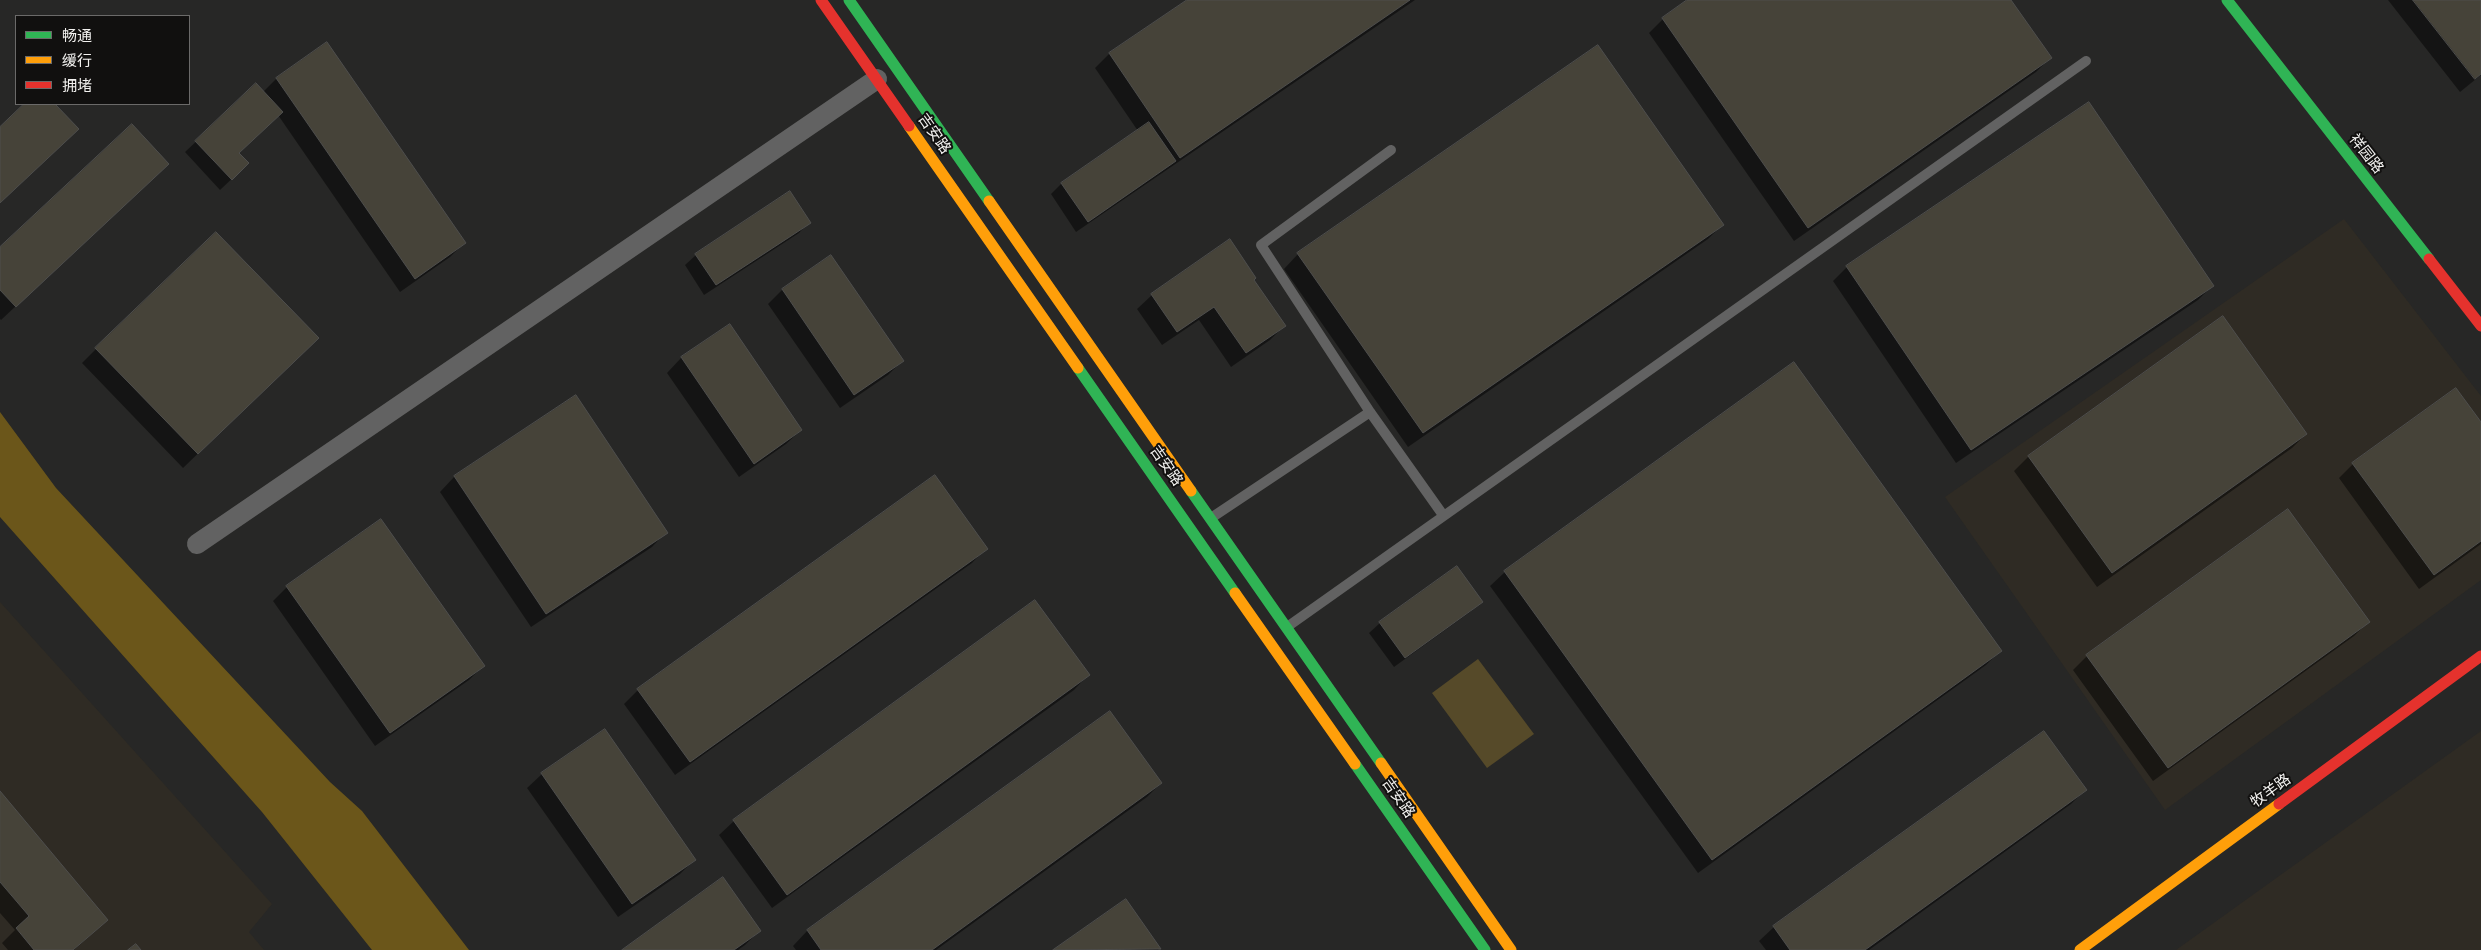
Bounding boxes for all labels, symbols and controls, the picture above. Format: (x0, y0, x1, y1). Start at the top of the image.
legend (15, 15, 190, 105)
text: 畅通 (62, 26, 92, 45)
text: 缓行 (62, 51, 92, 70)
text: 拥堵 (62, 76, 92, 95)
street label: 吉安路 (914, 110, 954, 158)
street label: 祥园路 (2345, 131, 2387, 177)
street label: 吉安路 (1146, 442, 1186, 490)
street label: 牧羊路 (2248, 770, 2294, 812)
street label: 吉安路 (1378, 774, 1418, 822)

